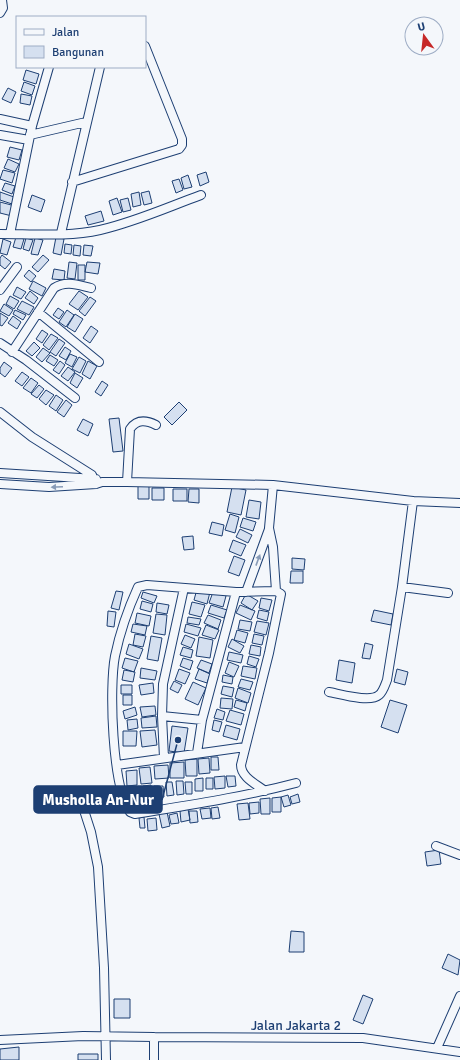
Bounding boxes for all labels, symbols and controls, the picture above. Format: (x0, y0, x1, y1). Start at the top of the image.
legend (16, 16, 146, 68)
north arrow (404, 16, 444, 56)
text: U (416, 20, 427, 34)
text: Jalan (52, 25, 79, 40)
text: Bangunan (52, 45, 104, 60)
one-way arrow (51, 483, 63, 490)
one-way arrow (255, 554, 261, 566)
callout: Musholla An-Nur (34, 786, 162, 813)
text: Musholla An-Nur (42, 791, 154, 809)
street label: Jalan Jakarta 2 (251, 1017, 341, 1034)

